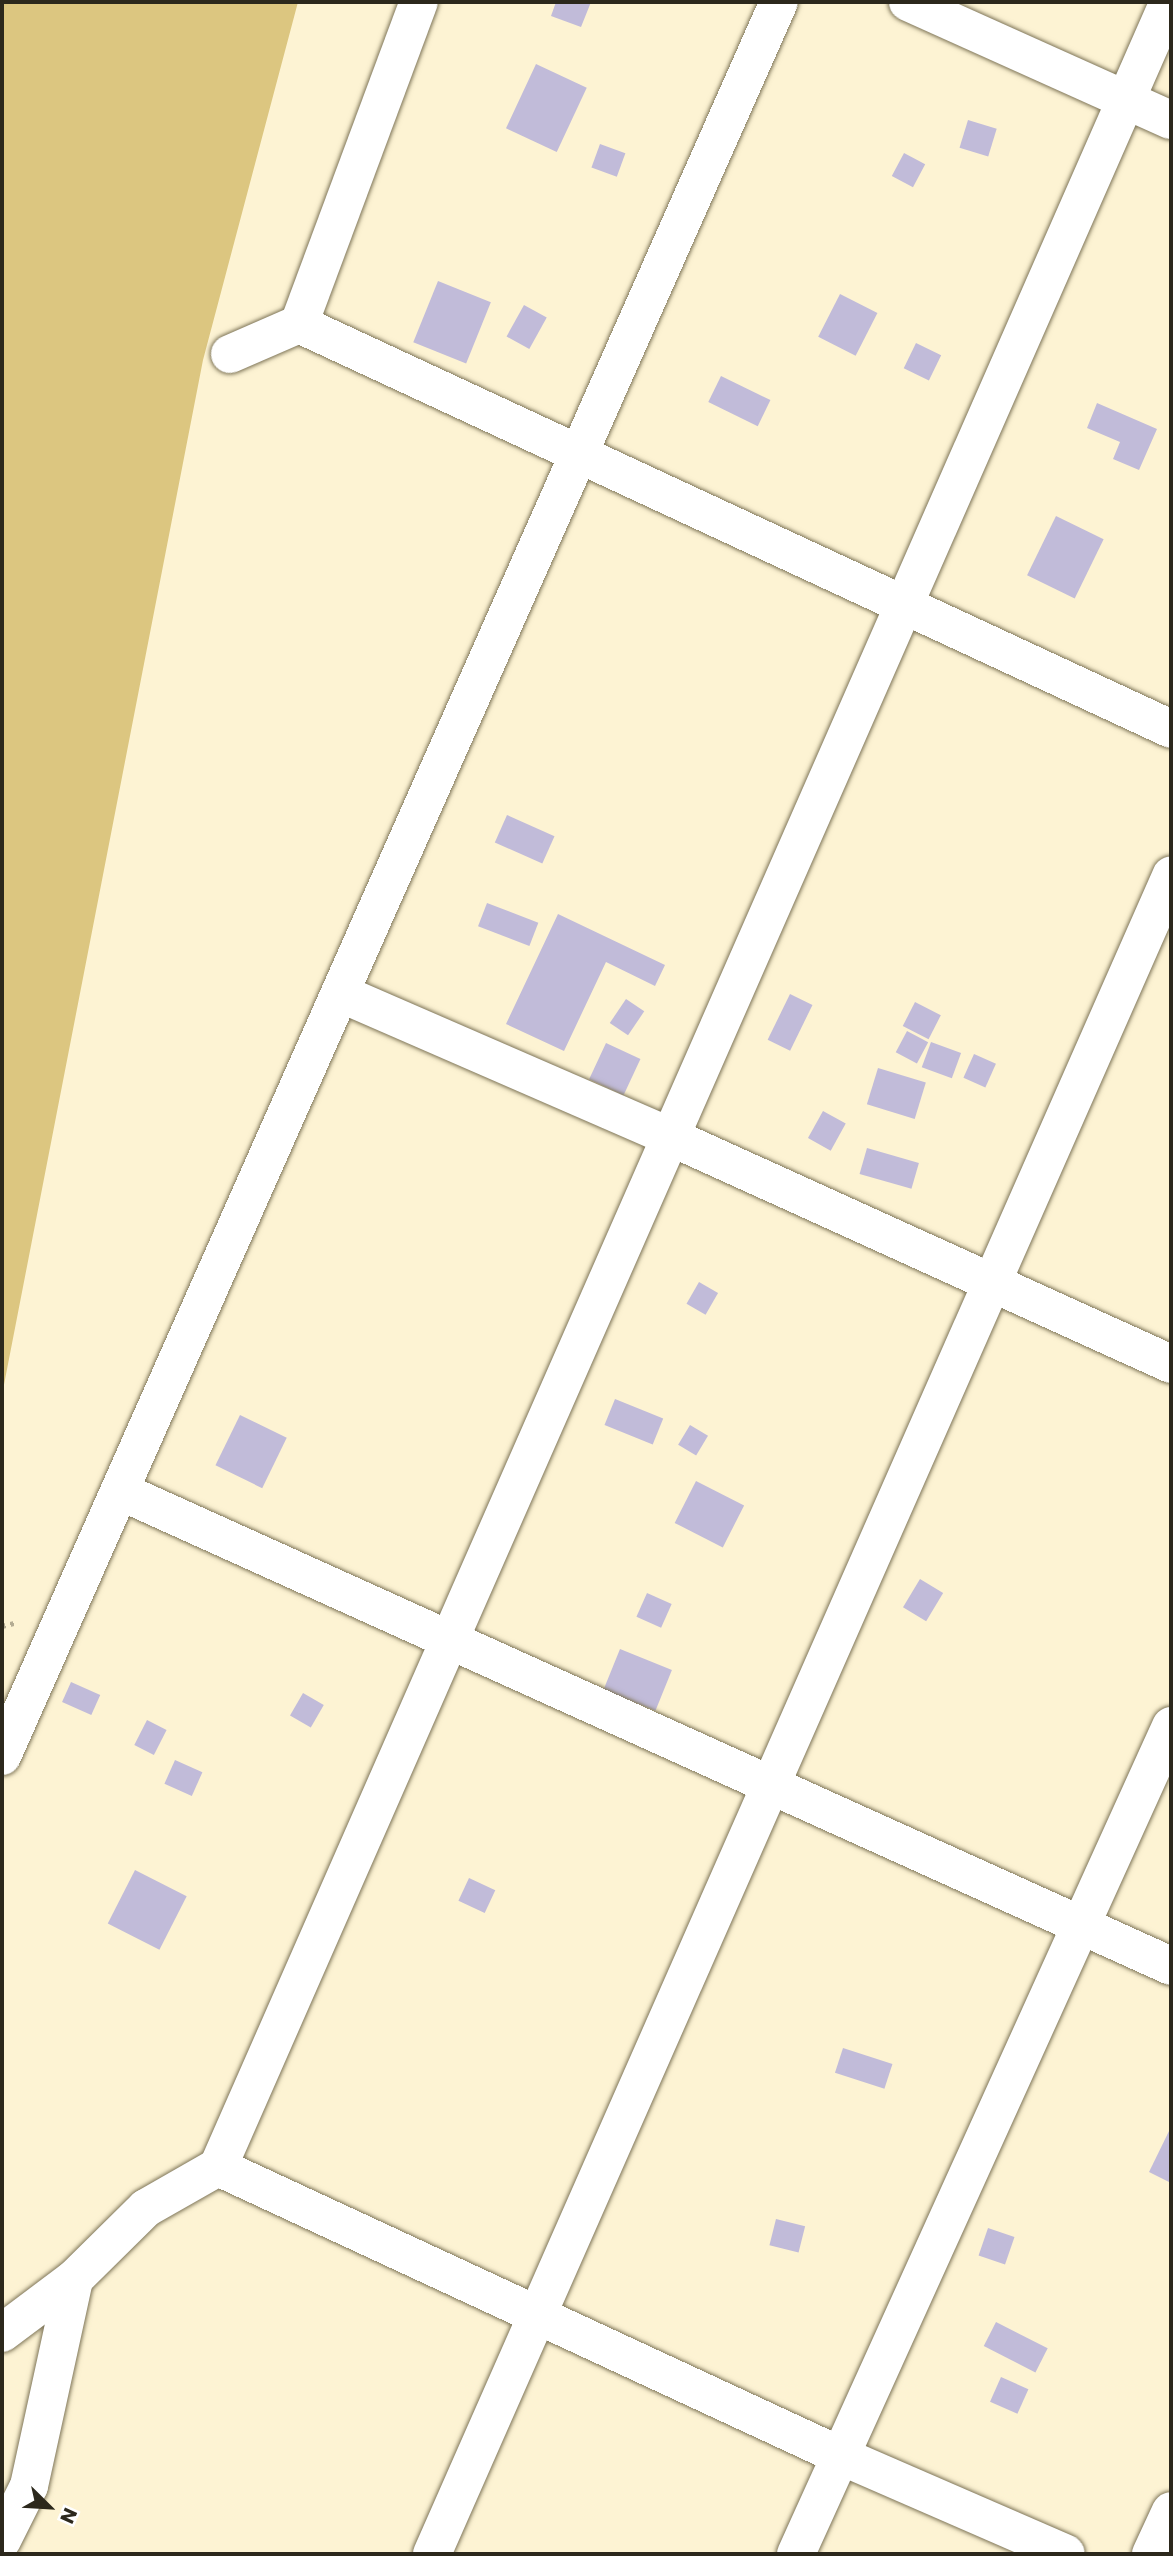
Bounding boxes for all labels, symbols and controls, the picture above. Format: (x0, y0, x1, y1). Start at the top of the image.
north arrow (14, 2472, 84, 2542)
text: N (53, 2504, 84, 2528)

